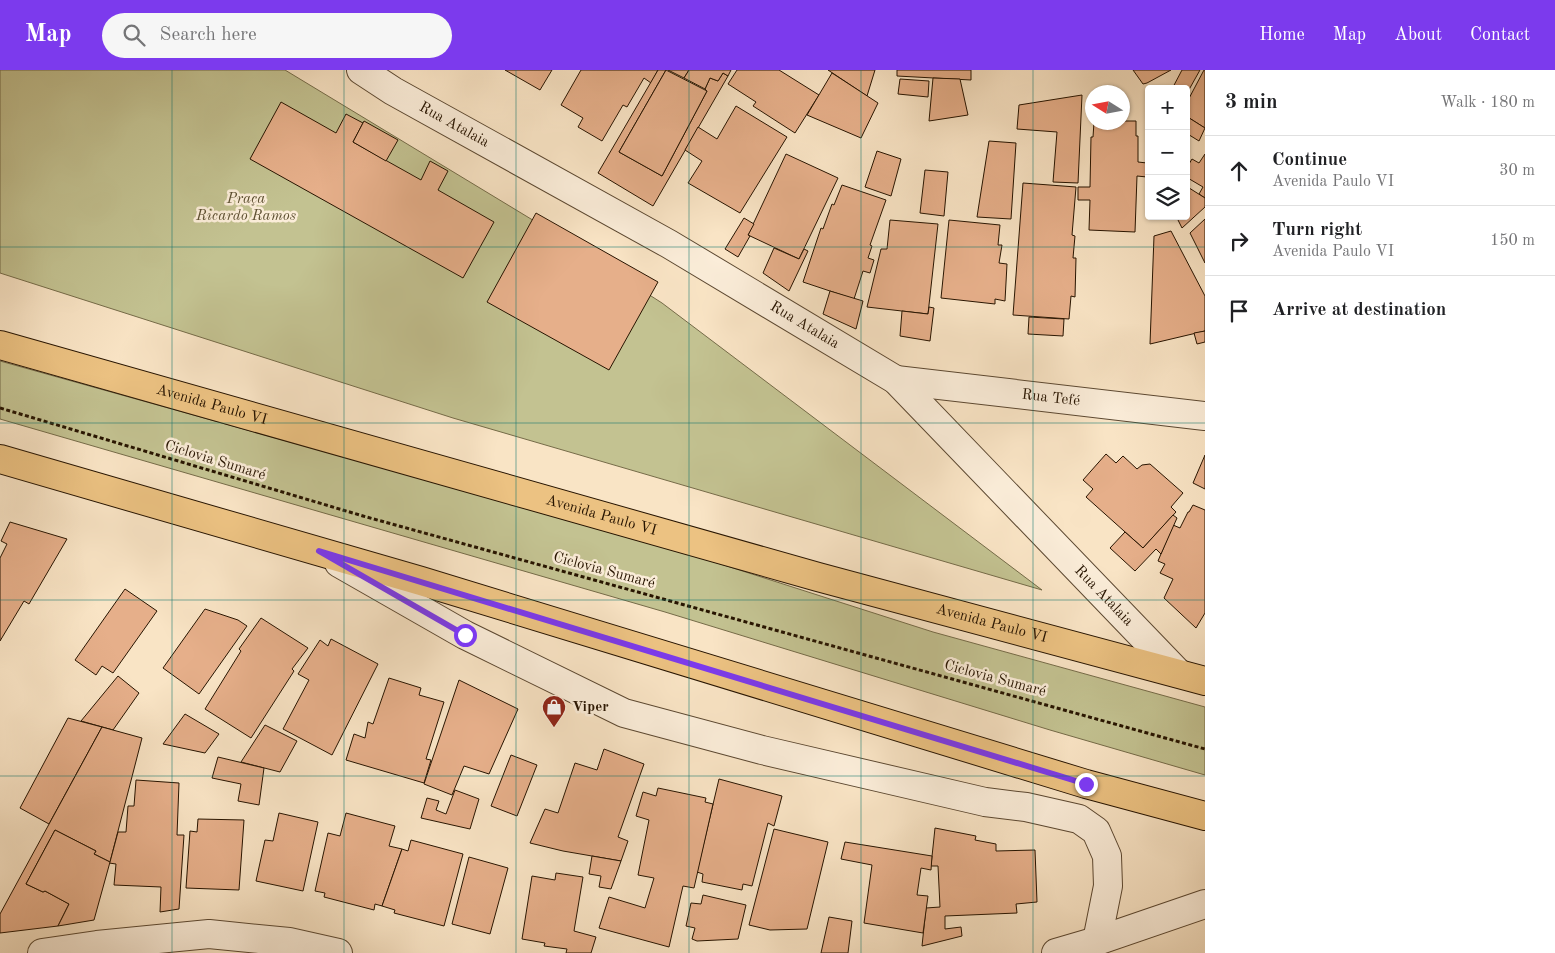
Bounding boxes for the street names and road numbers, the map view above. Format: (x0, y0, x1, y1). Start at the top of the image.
street label: Rua Atalaia (416, 99, 492, 150)
street label: Rua Atalaia (768, 299, 842, 352)
street label: Avenida Paulo VI (155, 382, 269, 428)
street label: Rua Tefé (1021, 387, 1081, 409)
street label: Ciclovia Sumaré (163, 439, 267, 484)
street label: Avenida Paulo VI (544, 493, 658, 538)
street label: Ciclovia Sumaré (551, 550, 657, 592)
street label: Rua Atalaia (1071, 563, 1136, 629)
street label: Avenida Paulo VI (934, 602, 1049, 646)
street label: Ciclovia Sumaré (942, 658, 1048, 700)

